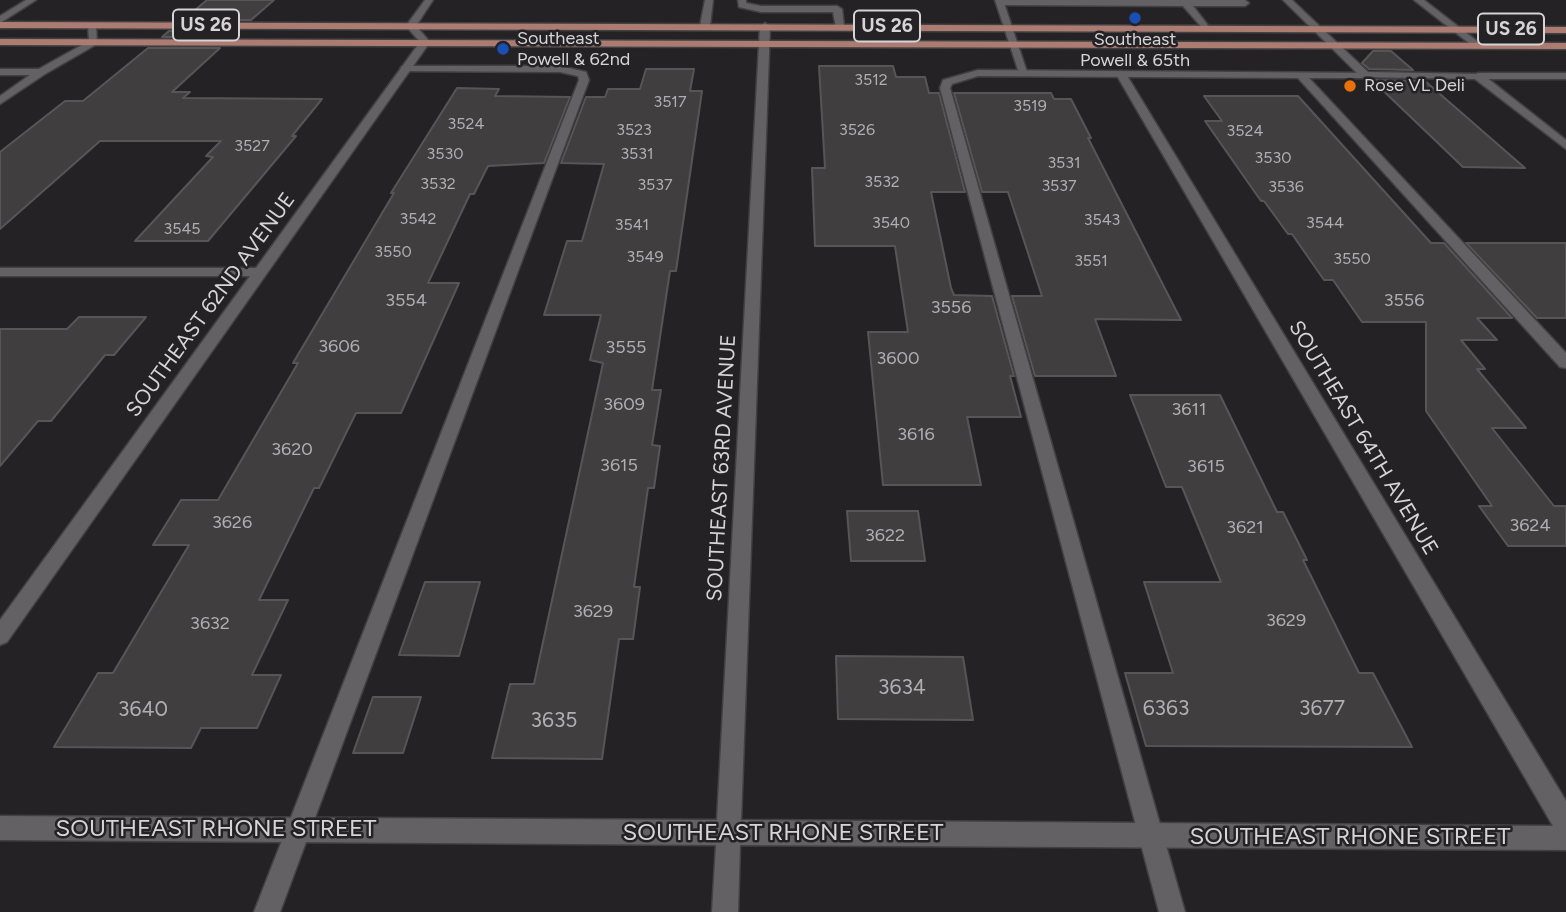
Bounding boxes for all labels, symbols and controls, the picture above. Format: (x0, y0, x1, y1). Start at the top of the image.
road number: US 26 (173, 10, 239, 41)
road number: US 26 (854, 10, 920, 42)
marker: Southeast Powell & 65th (1127, 10, 1143, 26)
road number: US 26 (1478, 14, 1544, 44)
place label: Southeast Powell & 62nd (517, 28, 630, 70)
place label: Southeast Powell & 65th (1080, 29, 1190, 72)
marker: Southeast Powell & 62nd (495, 41, 511, 57)
house number: 3512 (854, 70, 888, 90)
place label: Rose VL Deli (1364, 75, 1465, 97)
marker: Rose VL Deli (1342, 78, 1358, 94)
house number: 3517 (653, 92, 687, 112)
house number: 3519 (1013, 96, 1047, 116)
house number: 3524 (448, 114, 484, 134)
house number: 3523 (616, 120, 652, 140)
house number: 3526 (839, 120, 875, 140)
house number: 3524 (1227, 121, 1263, 141)
house number: 3527 (234, 136, 270, 156)
house number: 3530 (427, 144, 463, 164)
house number: 3531 (620, 144, 654, 164)
house number: 3530 (1255, 148, 1291, 168)
house number: 3531 (1047, 153, 1081, 173)
house number: 3532 (864, 172, 900, 192)
house number: 3532 (420, 174, 456, 194)
house number: 3537 (637, 175, 673, 195)
house number: 3537 (1041, 176, 1077, 196)
house number: 3536 (1268, 177, 1304, 197)
street label: SOUTHEAST 62ND AVENUE (121, 188, 301, 422)
house number: 3542 (400, 209, 436, 229)
house number: 3543 (1084, 210, 1120, 230)
house number: 3540 (872, 213, 910, 233)
house number: 3544 (1306, 213, 1344, 233)
house number: 3541 (615, 215, 649, 235)
house number: 3545 (163, 219, 201, 239)
house number: 3550 (374, 242, 412, 262)
house number: 3549 (627, 247, 663, 267)
house number: 3550 (1333, 249, 1371, 269)
house number: 3551 (1074, 251, 1108, 271)
house number: 3554 (385, 290, 427, 312)
house number: 3556 (1384, 290, 1424, 312)
house number: 3556 (931, 297, 971, 319)
street label: SOUTHEAST 64TH AVENUE (1283, 316, 1443, 560)
street label: SOUTHEAST 63RD AVENUE (702, 334, 742, 602)
house number: 3606 (318, 336, 360, 358)
house number: 3555 (606, 337, 646, 359)
house number: 3600 (876, 348, 920, 370)
house number: 3609 (603, 394, 645, 416)
house number: 3611 (1172, 399, 1206, 421)
house number: 3616 (897, 424, 935, 446)
house number: 3620 (271, 439, 313, 461)
house number: 3615 (600, 455, 638, 477)
house number: 3615 (1187, 456, 1225, 478)
house number: 3626 (212, 512, 252, 534)
house number: 3624 (1509, 515, 1551, 537)
house number: 3621 (1226, 517, 1264, 539)
house number: 3622 (865, 525, 905, 547)
house number: 3629 (573, 601, 613, 623)
house number: 3629 (1266, 610, 1306, 632)
house number: 3632 (190, 613, 230, 635)
house number: 3634 (878, 675, 926, 701)
house number: 6363 (1143, 696, 1189, 722)
house number: 3677 (1299, 696, 1345, 722)
house number: 3640 (118, 697, 168, 723)
house number: 3635 (531, 708, 577, 734)
street label: SOUTHEAST RHONE STREET (56, 815, 376, 843)
street label: SOUTHEAST RHONE STREET (623, 819, 943, 847)
street label: SOUTHEAST RHONE STREET (1190, 823, 1510, 851)

